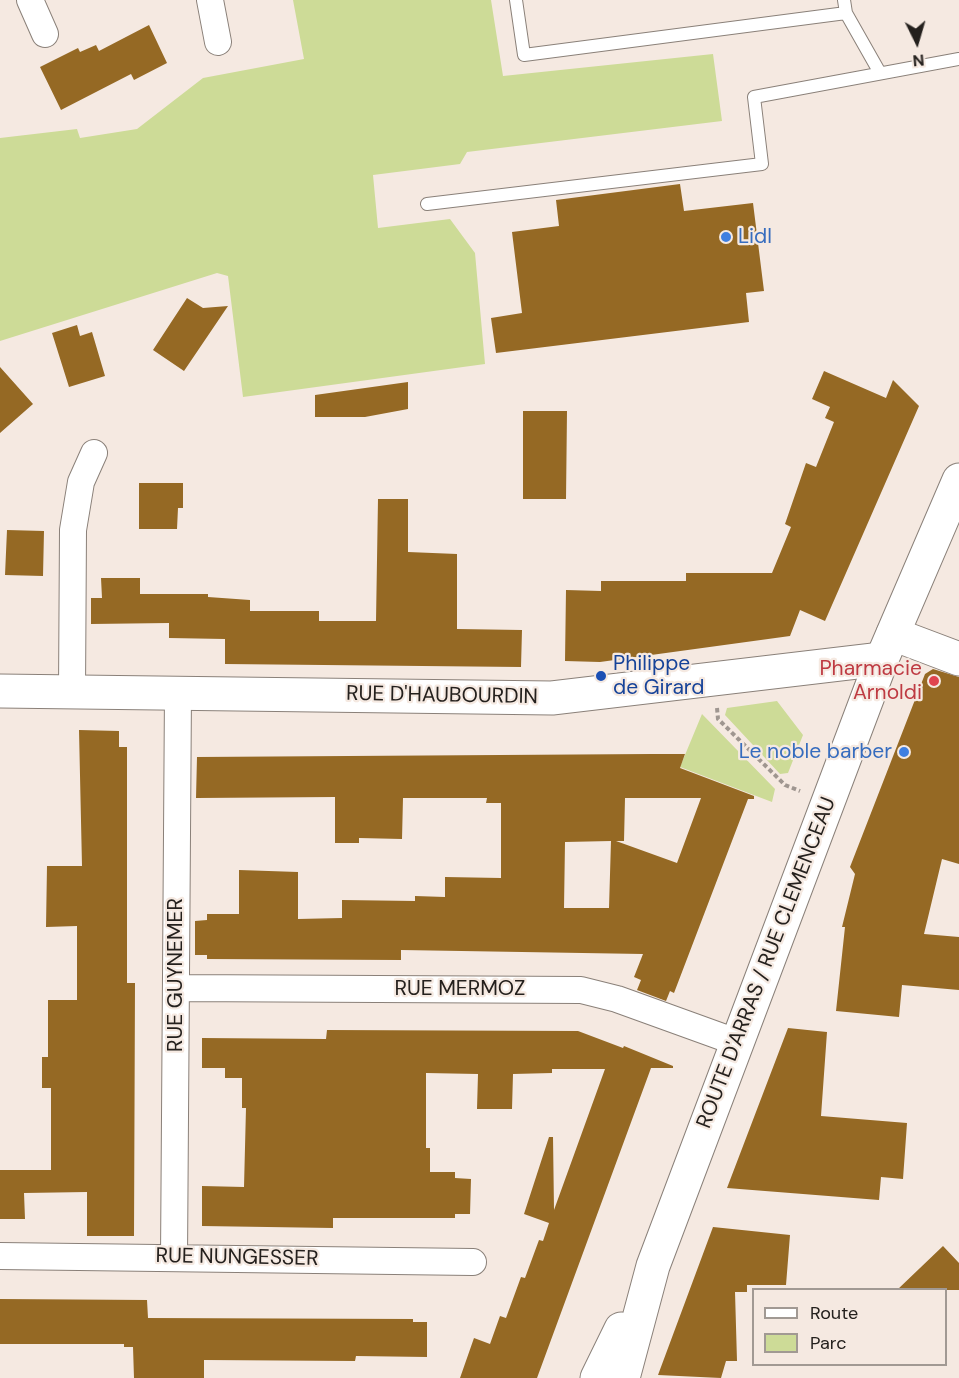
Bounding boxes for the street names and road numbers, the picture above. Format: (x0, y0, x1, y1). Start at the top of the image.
street label: RUE D'HAUBOURDIN (346, 682, 538, 710)
street label: ROUTE D'ARRAS / RUE CLEMENCEAU (692, 794, 842, 1132)
street label: RUE GUYNEMER (163, 898, 189, 1052)
street label: RUE MERMOZ (395, 976, 525, 1002)
street label: RUE NUNGESSER (155, 1244, 319, 1272)

